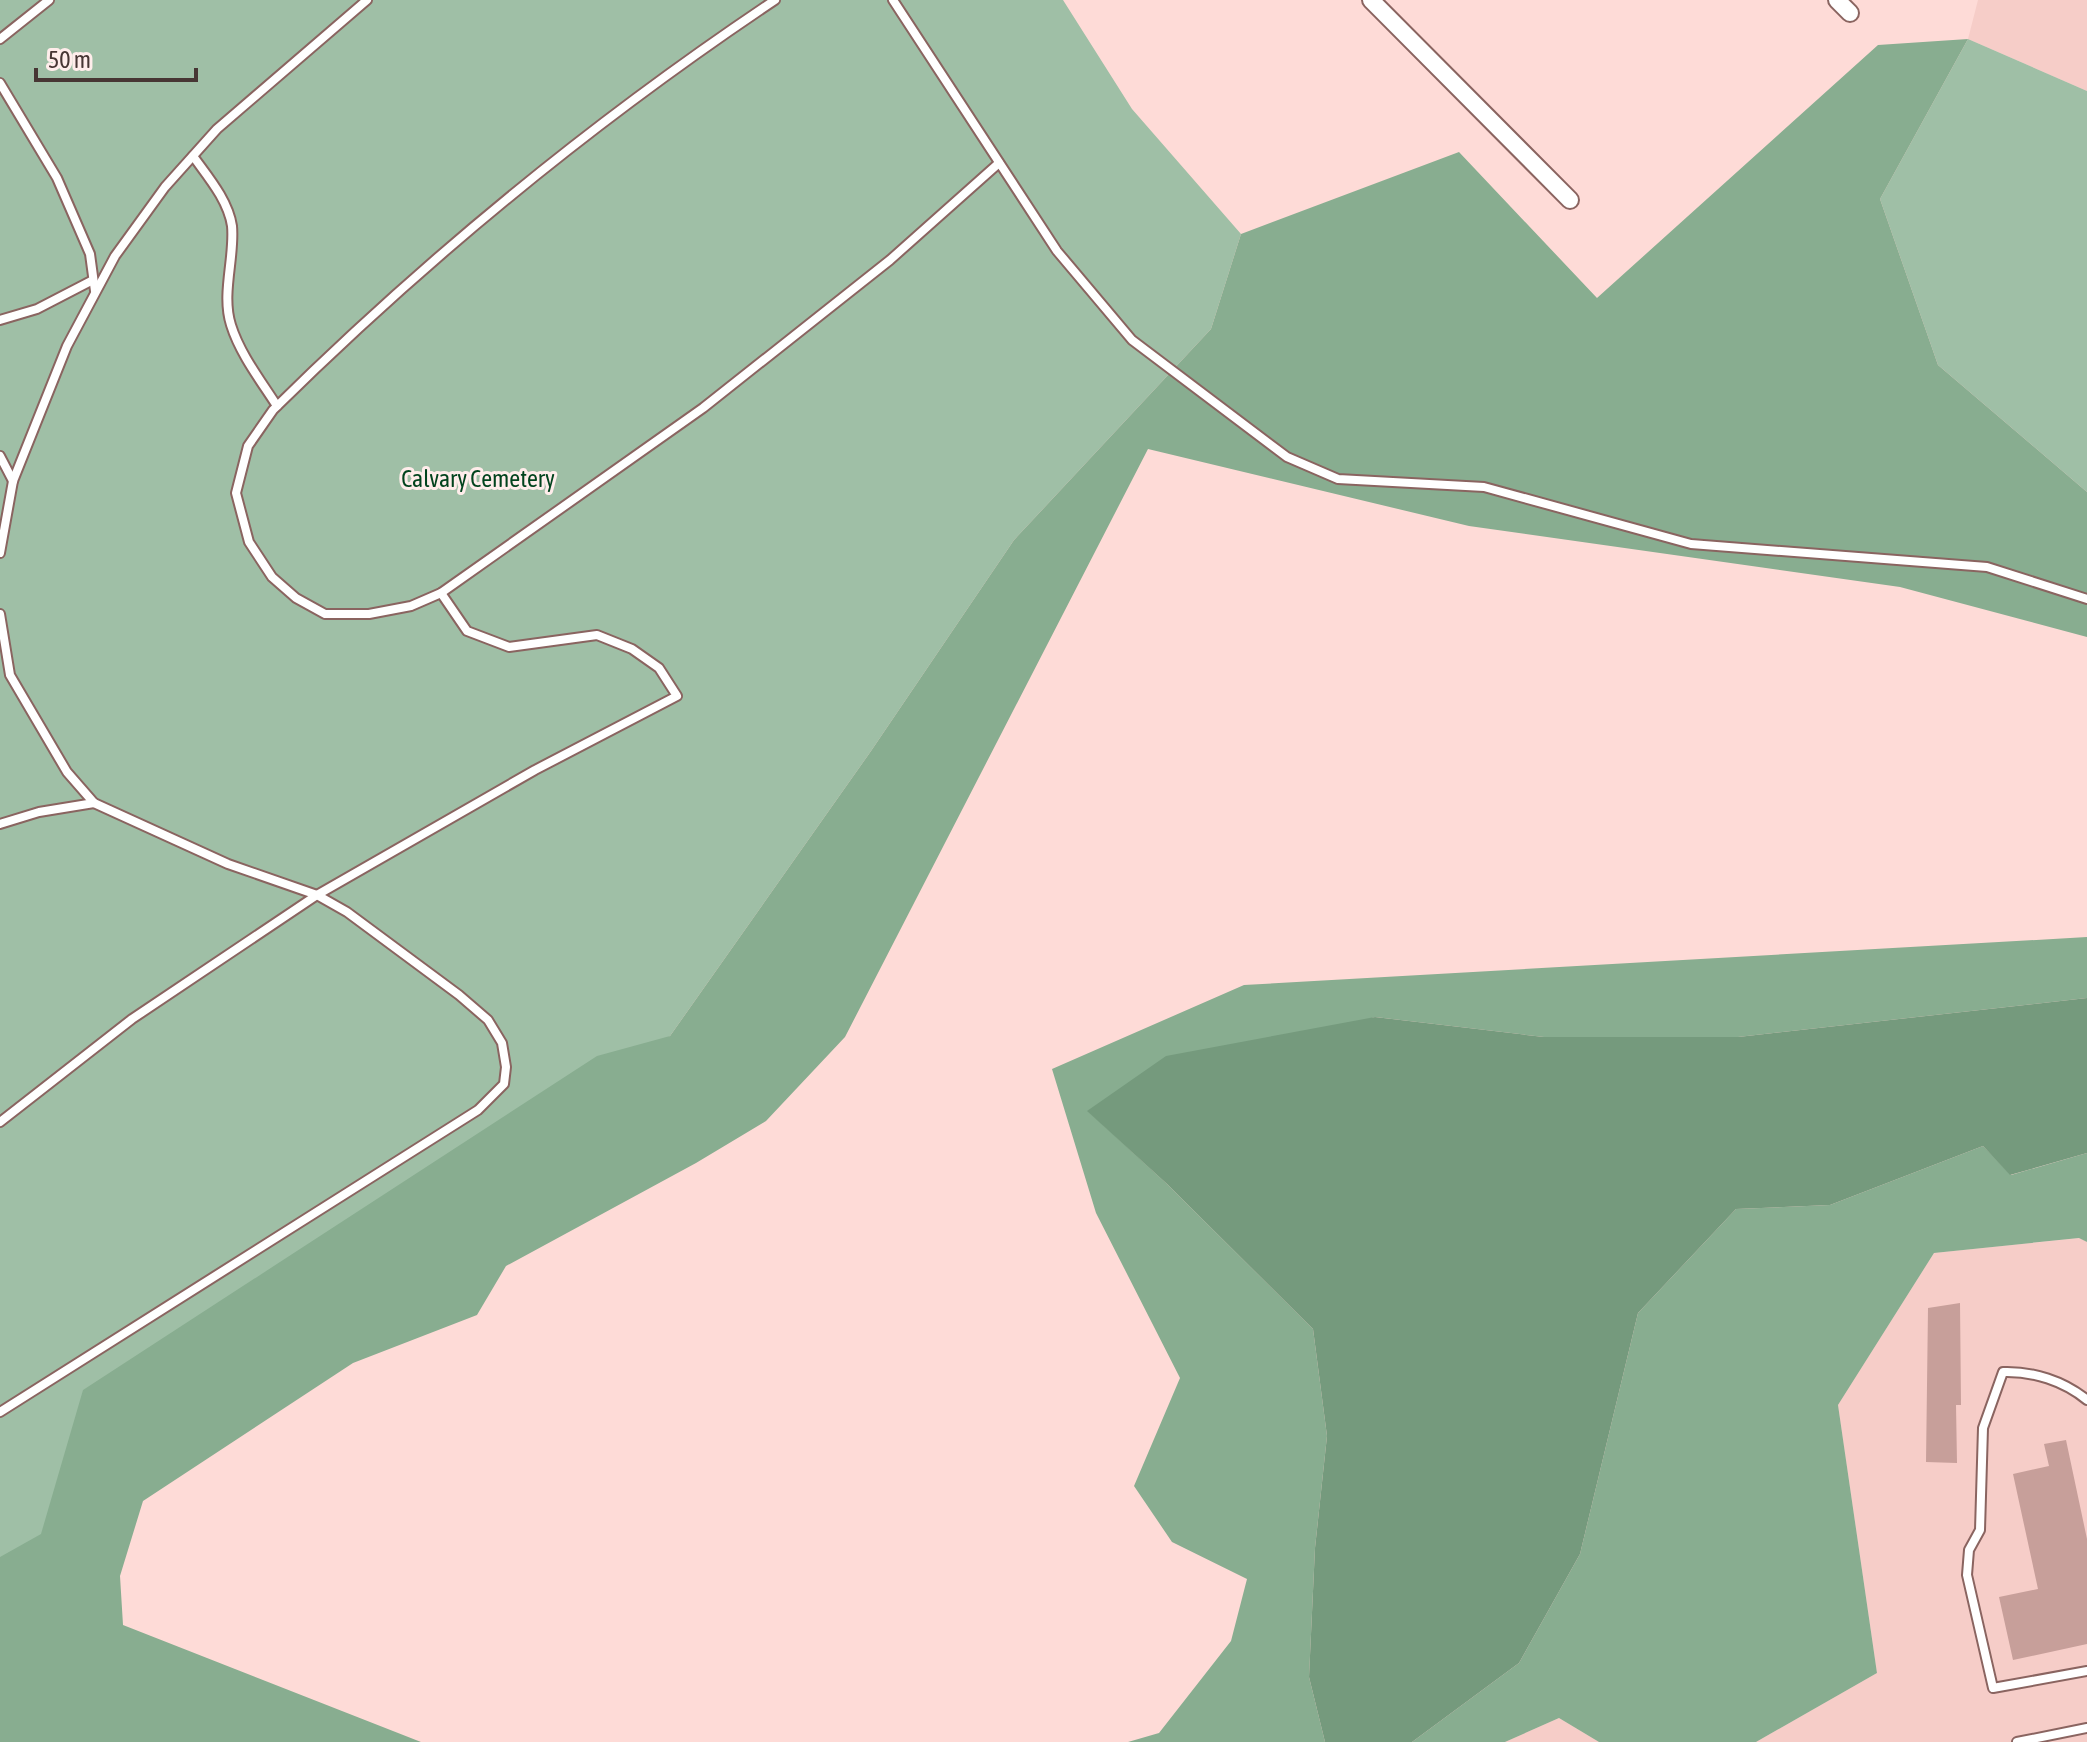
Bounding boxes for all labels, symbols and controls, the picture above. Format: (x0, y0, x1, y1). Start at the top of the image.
scale bar (36, 32, 196, 82)
text: 50 m (48, 46, 91, 73)
park label: Calvary Cemetery (401, 465, 555, 492)

